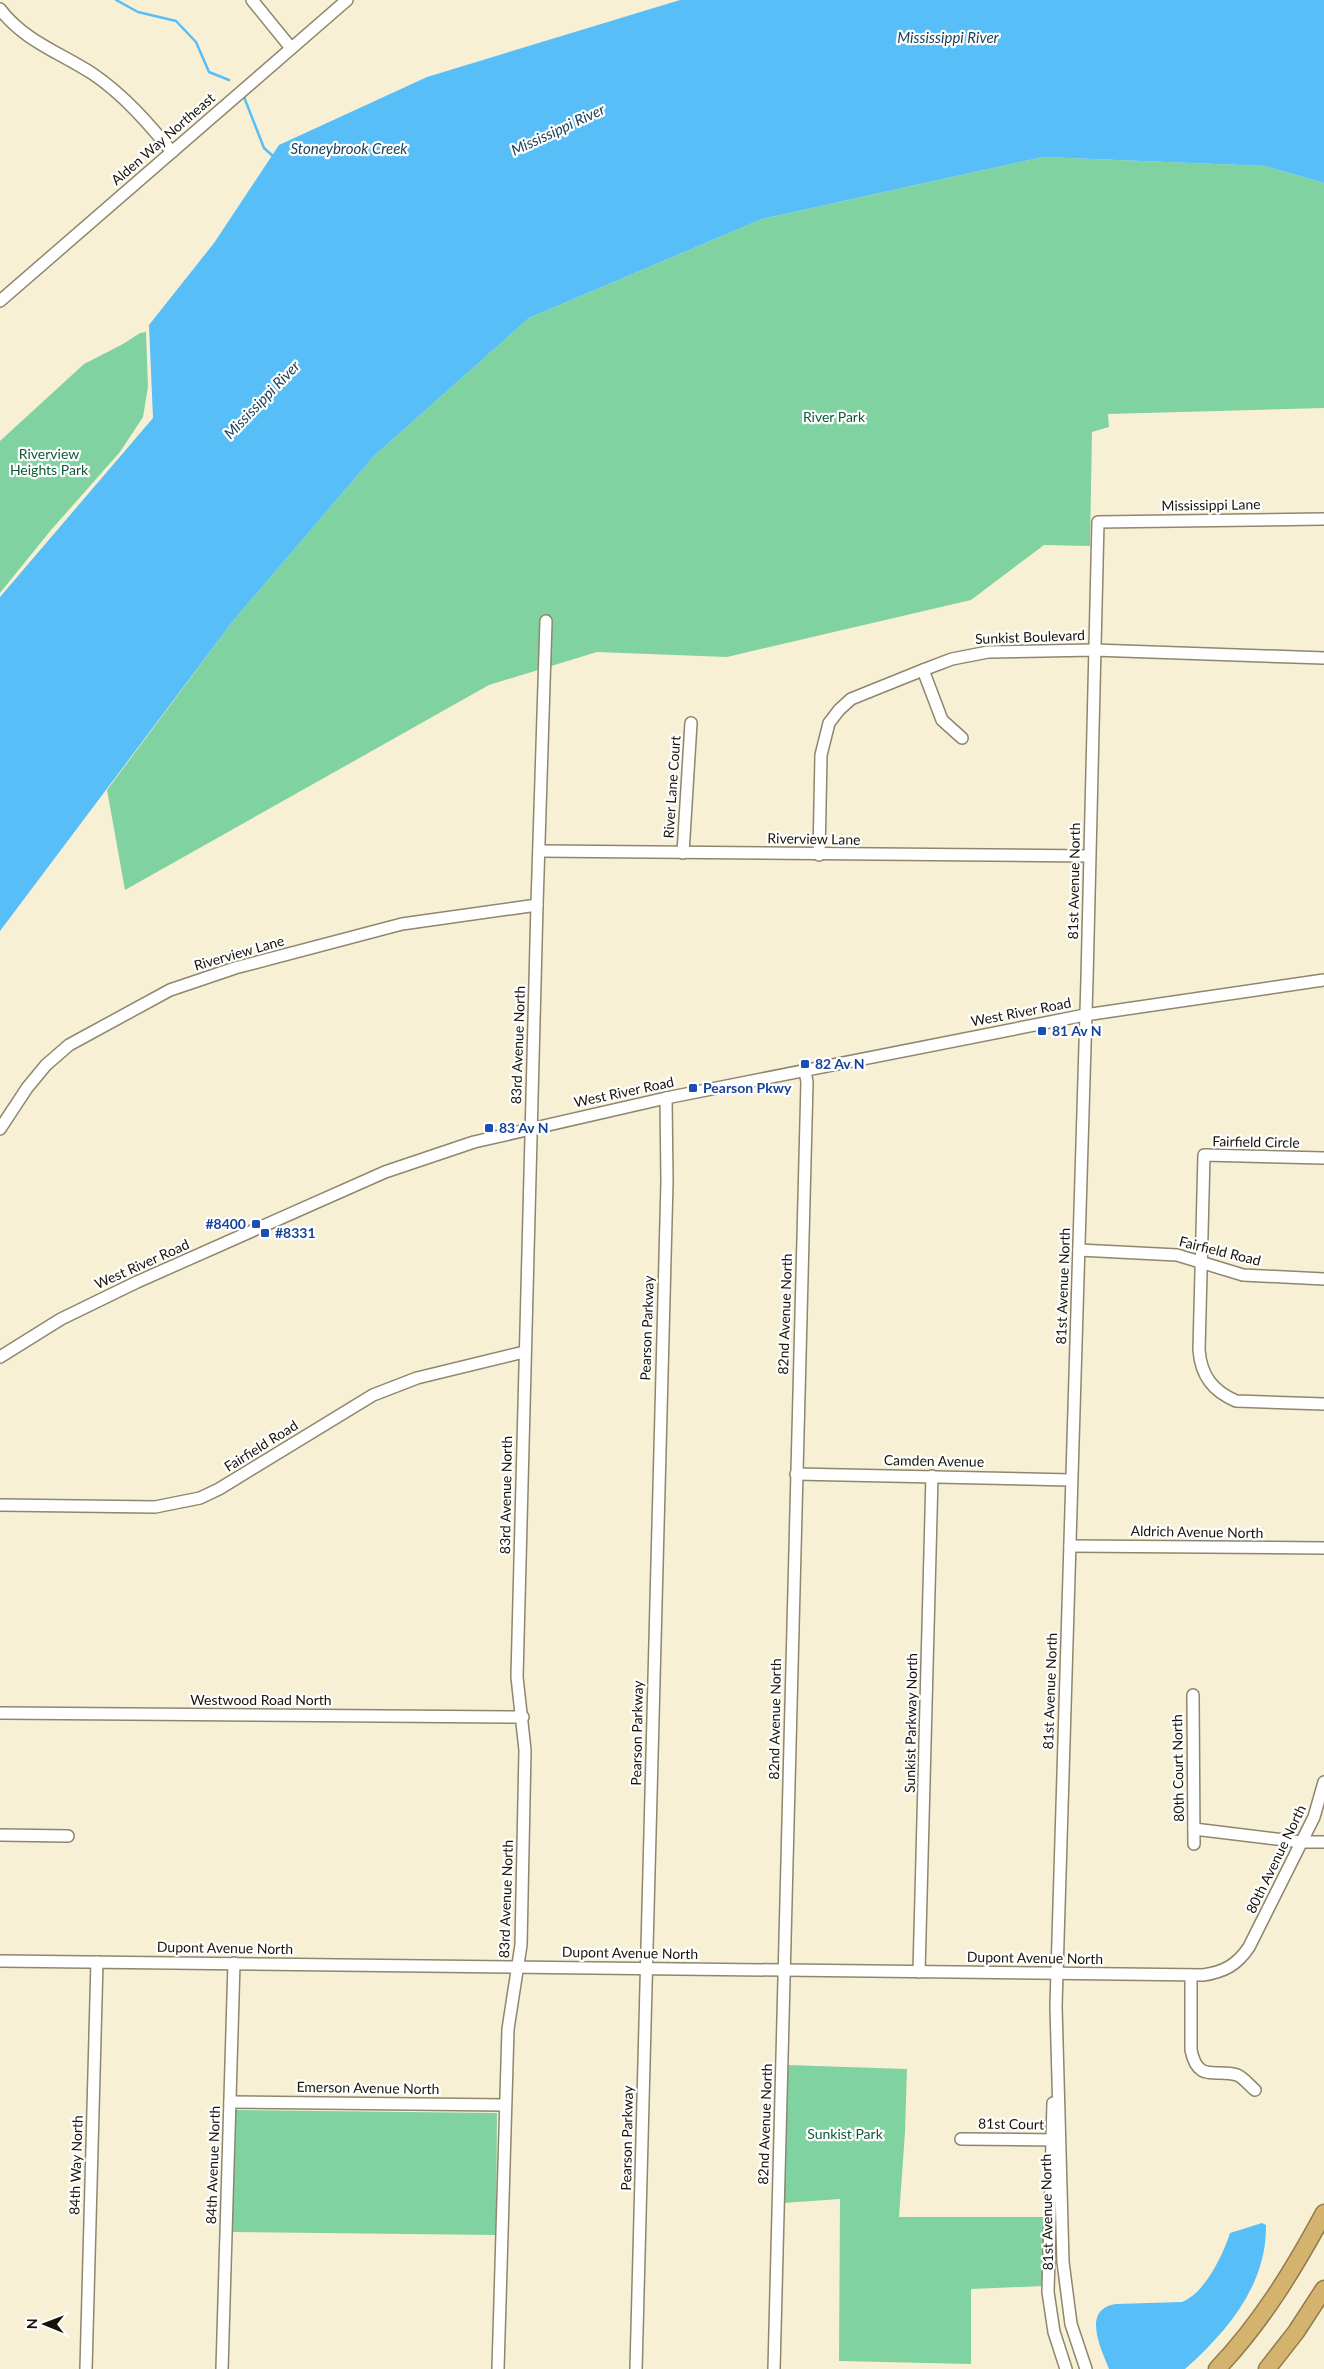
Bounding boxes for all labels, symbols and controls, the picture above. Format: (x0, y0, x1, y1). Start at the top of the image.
water label: Mississippi River (897, 28, 1000, 46)
street label: Alden Way Northeast (107, 89, 218, 188)
water label: Mississippi River (508, 99, 608, 159)
water label: Stoneybrook Creek (291, 139, 408, 157)
water label: Mississippi River (220, 356, 304, 442)
park label: River Park (803, 408, 866, 425)
park label: Riverview Heights Park (10, 445, 89, 478)
street label: Mississippi Lane (1161, 495, 1261, 514)
street label: Sunkist Boulevard (975, 626, 1085, 647)
street label: River Lane Court (659, 735, 684, 839)
street label: 81st Avenue North (1064, 822, 1083, 939)
street label: Riverview Lane (767, 829, 861, 848)
street label: Riverview Lane (192, 932, 286, 974)
street label: 83rd Avenue North (507, 986, 528, 1104)
street label: West River Road (969, 993, 1072, 1030)
place label: 81 Av N (1052, 1022, 1102, 1039)
marker: 81 Av N (1036, 1025, 1048, 1037)
place label: 82 Av N (815, 1055, 865, 1072)
marker: 82 Av N (799, 1058, 811, 1070)
street label: West River Road (572, 1073, 675, 1110)
place label: Pearson Pkwy (703, 1079, 792, 1096)
marker: Pearson Pkwy (687, 1082, 699, 1094)
place label: 83 Av N (499, 1119, 549, 1136)
marker: 83 Av N (483, 1122, 495, 1134)
street label: Fairfield Circle (1212, 1132, 1300, 1151)
place label: #8400 (205, 1215, 246, 1232)
marker: #8400 (250, 1218, 262, 1230)
place label: #8331 (275, 1224, 316, 1241)
marker: #8331 (259, 1227, 271, 1239)
street label: 81st Avenue North (1052, 1227, 1073, 1345)
street label: Fairfield Road (1178, 1232, 1263, 1269)
street label: West River Road (92, 1235, 192, 1292)
street label: 82nd Avenue North (774, 1253, 795, 1375)
street label: Pearson Parkway (636, 1274, 657, 1381)
street label: Fairfield Road (221, 1416, 301, 1475)
street label: 83rd Avenue North (496, 1436, 515, 1554)
street label: Camden Avenue (884, 1451, 984, 1470)
street label: Aldrich Avenue North (1130, 1522, 1264, 1541)
street label: 81st Avenue North (1039, 1632, 1060, 1750)
street label: Sunkist Parkway North (901, 1653, 920, 1793)
street label: 82nd Avenue North (765, 1658, 784, 1780)
street label: Pearson Parkway (627, 1680, 646, 1786)
street label: Westwood Road North (190, 1691, 332, 1708)
street label: 80th Court North (1168, 1714, 1187, 1822)
street label: 80th Avenue North (1242, 1802, 1309, 1916)
street label: 83rd Avenue North (495, 1840, 516, 1958)
street label: Dupont Avenue North (157, 1938, 293, 1957)
street label: Dupont Avenue North (562, 1943, 698, 1962)
street label: Dupont Avenue North (967, 1948, 1103, 1967)
street label: 82nd Avenue North (754, 2063, 775, 2185)
street label: Emerson Avenue North (296, 2078, 440, 2097)
street label: Pearson Parkway (617, 2085, 636, 2191)
street label: 84th Avenue North (202, 2105, 223, 2224)
street label: 81st Court (978, 2114, 1044, 2133)
street label: 84th Way North (65, 2115, 86, 2215)
park label: Sunkist Park (807, 2125, 884, 2142)
street label: 81st Avenue North (1037, 2154, 1056, 2271)
north arrow (20, 2299, 70, 2349)
text: N (23, 2318, 40, 2329)

